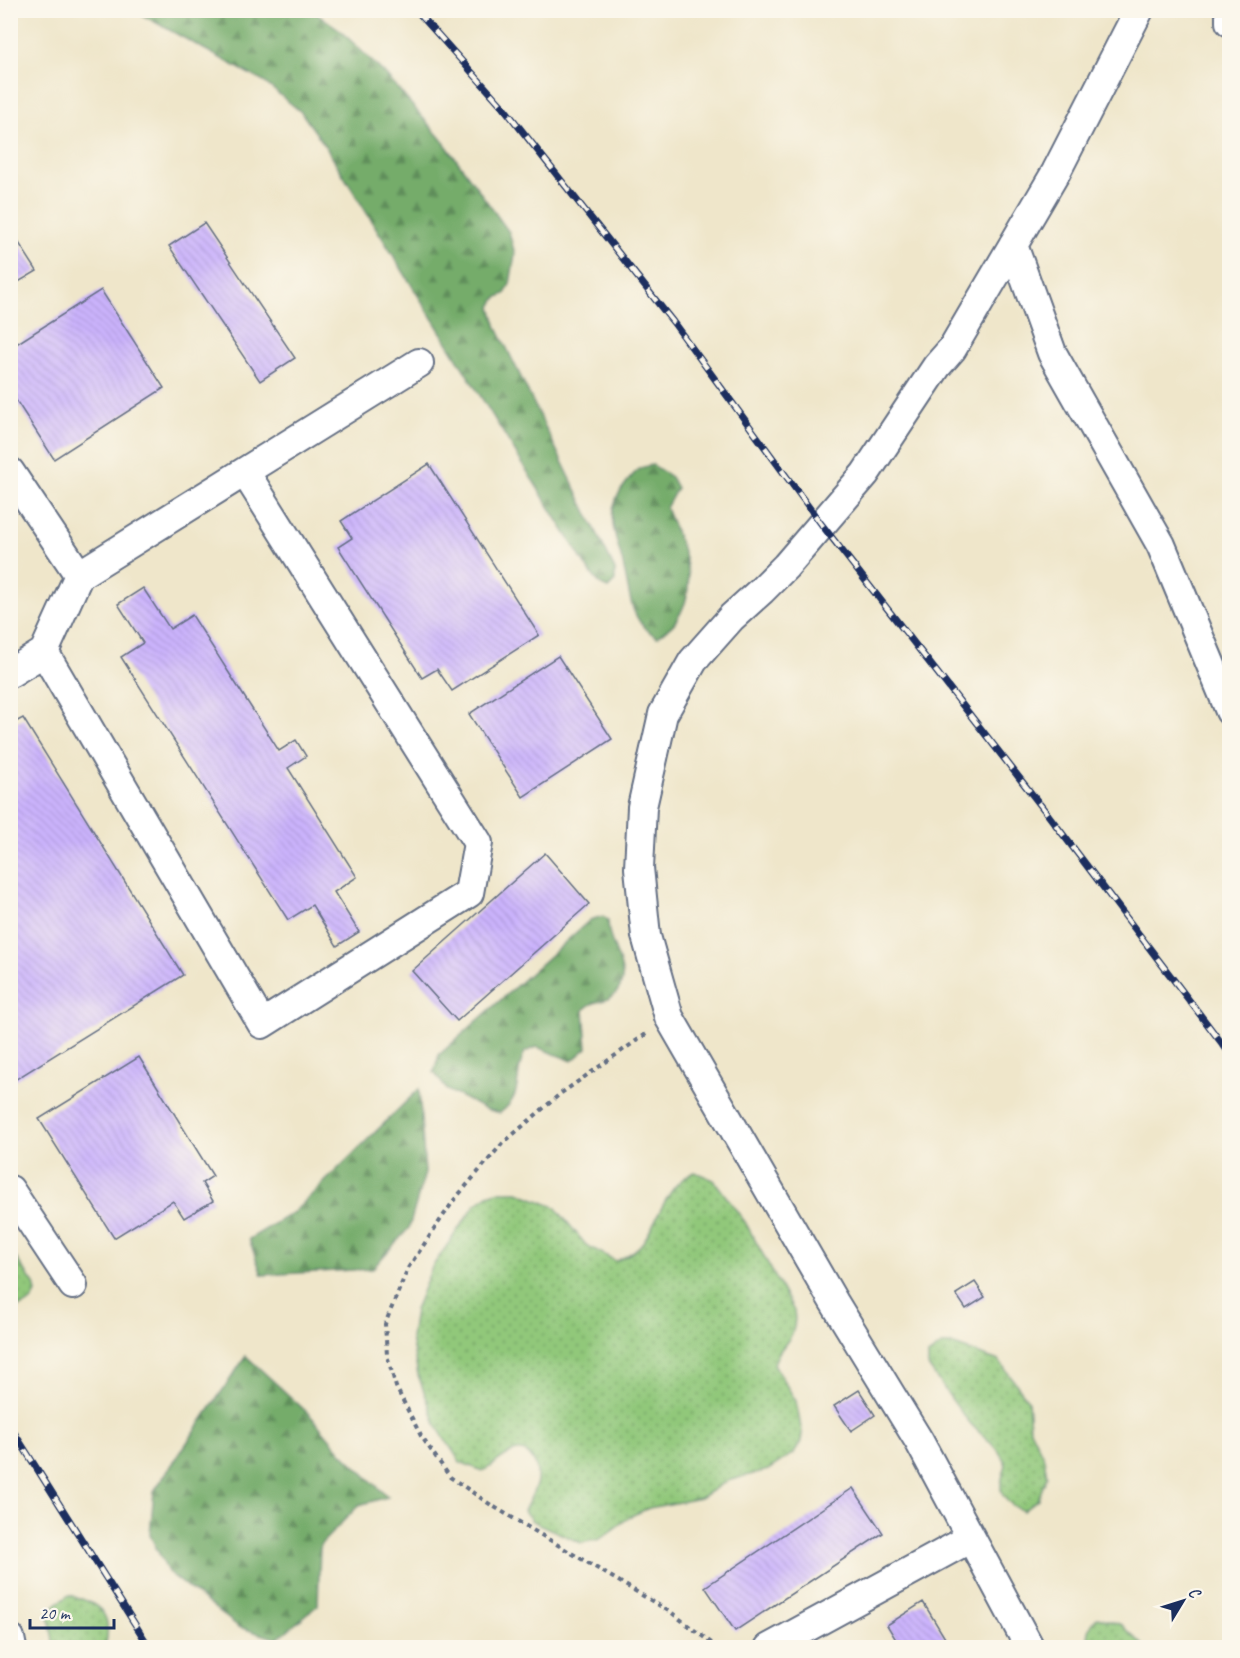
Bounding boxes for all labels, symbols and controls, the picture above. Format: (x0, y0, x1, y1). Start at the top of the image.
north arrow (1153, 1571, 1213, 1631)
text: С (1184, 1583, 1206, 1603)
scale bar (30, 1592, 114, 1630)
text: 20 m (39, 1602, 72, 1624)

